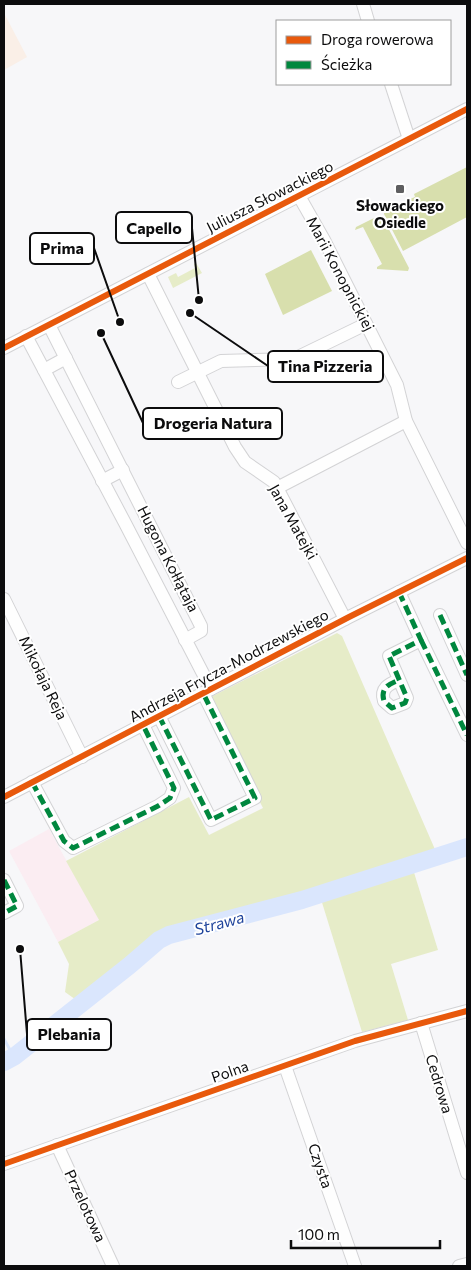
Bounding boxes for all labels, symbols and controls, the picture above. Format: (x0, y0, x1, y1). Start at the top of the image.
legend (276, 20, 451, 85)
text: Droga rowerowa (321, 30, 434, 48)
text: Ścieżka (321, 54, 372, 73)
street label: Juliusza Słowackiego (203, 156, 336, 236)
marker: Słowackiego Osiedle (394, 183, 406, 195)
place label: Słowackiego Osiedle (356, 196, 444, 231)
callout: Capello (116, 212, 192, 243)
street label: Marii Konopnickiej (303, 213, 379, 334)
text: Capello (126, 218, 182, 237)
callout: Prima (30, 233, 94, 264)
text: Prima (40, 238, 84, 257)
callout: Tina Pizzeria (268, 351, 383, 382)
text: Tina Pizzeria (278, 356, 372, 375)
callout: Drogeria Natura (143, 408, 282, 439)
text: Drogeria Natura (154, 413, 272, 432)
street label: Jana Matejki (266, 481, 322, 562)
street label: Hugona Kołłątaja (134, 502, 203, 615)
street label: Andrzeja Frycza-Modrzewskiego (126, 605, 331, 725)
street label: Mikołaja Reja (16, 633, 72, 722)
water label: Strawa (192, 907, 246, 938)
callout: Plebania (27, 1019, 111, 1050)
text: Plebania (37, 1024, 101, 1043)
street label: Cedrowa (422, 1052, 457, 1115)
street label: Polna (209, 1056, 251, 1086)
street label: Czysta (305, 1141, 337, 1190)
street label: Przelotowa (61, 1166, 111, 1245)
scale bar (291, 1218, 440, 1250)
text: 100 m (298, 1225, 340, 1243)

